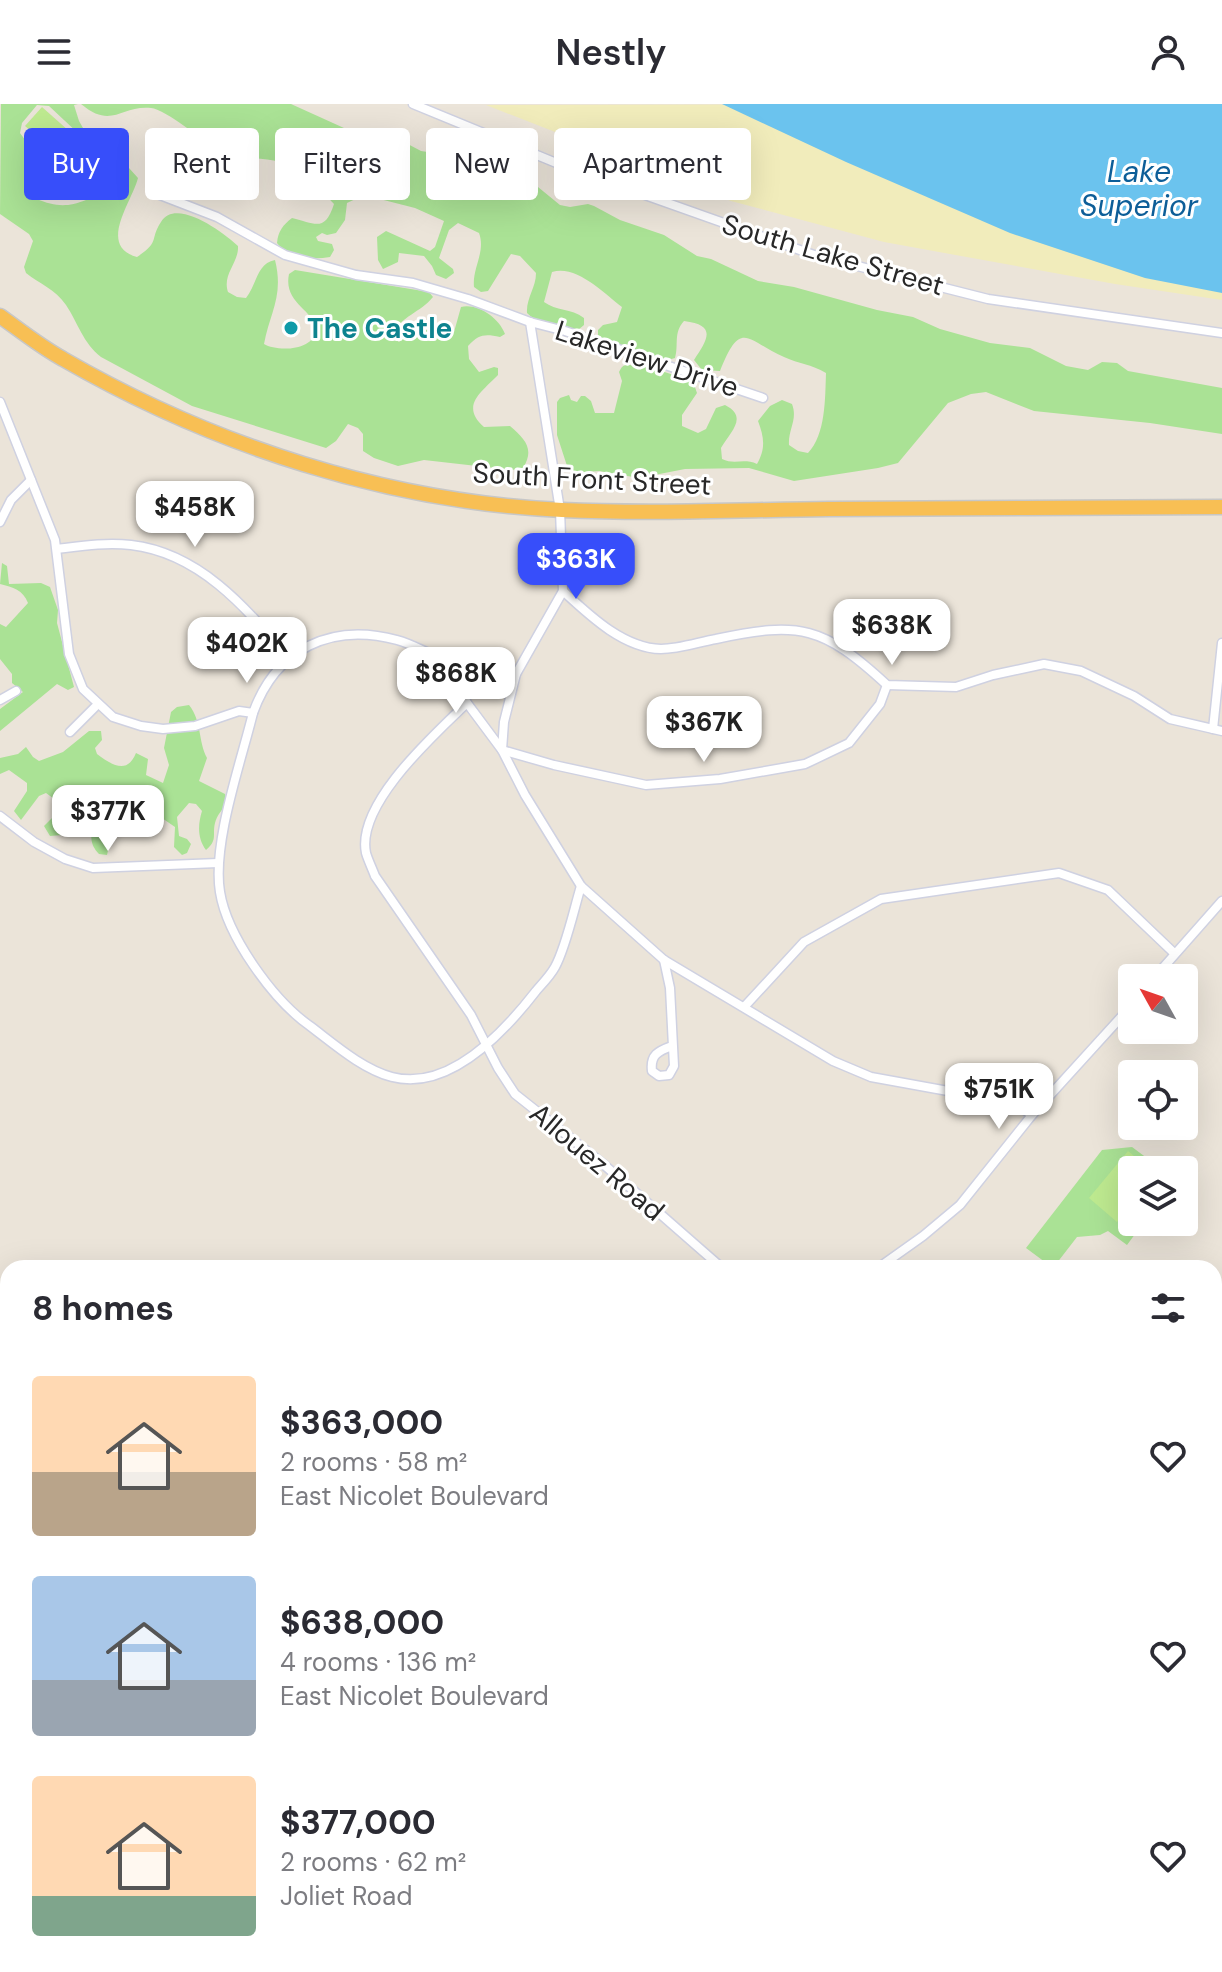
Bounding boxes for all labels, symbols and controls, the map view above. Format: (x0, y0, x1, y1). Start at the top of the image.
text: Nestly (556, 29, 666, 76)
icon: menu (32, 30, 76, 74)
icon: person (1146, 30, 1190, 74)
chip: Buy (24, 128, 129, 200)
chip: Rent (145, 128, 259, 200)
chip: Filters (275, 128, 410, 200)
chip: New (426, 128, 538, 200)
chip: Apartment (554, 128, 751, 200)
water label: Lake Superior (1080, 152, 1199, 225)
street label: South Lake Street (718, 206, 948, 304)
place label: The Castle (307, 310, 452, 347)
street label: Lakeview Drive (551, 312, 743, 406)
marker: The Castle (282, 319, 300, 337)
street label: South Front Street (472, 454, 712, 504)
pin: $458K (139, 481, 251, 549)
text: $458K (154, 490, 236, 524)
pin: $363K (520, 533, 632, 601)
text: $363K (536, 542, 616, 576)
pin: $638K (836, 599, 948, 667)
text: $638K (851, 608, 933, 642)
pin: $402K (191, 617, 303, 685)
text: $402K (206, 626, 288, 660)
pin: $868K (400, 647, 512, 715)
text: $868K (415, 656, 497, 690)
pin: $367K (648, 696, 760, 764)
text: $367K (665, 705, 743, 739)
pin: $377K (52, 785, 164, 853)
text: $377K (70, 794, 146, 828)
north arrow (1118, 964, 1198, 1044)
map controls (1118, 964, 1198, 1236)
button: locate (1118, 1060, 1198, 1140)
pin: $751K (943, 1063, 1055, 1131)
text: $751K (963, 1072, 1035, 1106)
street label: Allouez Road (522, 1095, 672, 1229)
button: layers (1118, 1156, 1198, 1236)
text: 8 homes (32, 1286, 174, 1331)
icon: filters (1146, 1286, 1190, 1330)
text: $363,000 (280, 1400, 443, 1445)
icon: home (96, 1408, 192, 1504)
icon: heart (1146, 1434, 1190, 1478)
text: 2 rooms · 58 m² (280, 1445, 467, 1479)
text: East Nicolet Boulevard (280, 1479, 549, 1513)
text: $638,000 (280, 1600, 444, 1645)
icon: home (96, 1608, 192, 1704)
icon: heart (1146, 1634, 1190, 1678)
text: 4 rooms · 136 m² (280, 1645, 476, 1679)
text: East Nicolet Boulevard (280, 1679, 549, 1713)
text: $377,000 (280, 1800, 436, 1845)
icon: home (96, 1808, 192, 1904)
icon: heart (1146, 1834, 1190, 1878)
text: 2 rooms · 62 m² (280, 1845, 466, 1879)
text: Joliet Road (280, 1879, 412, 1913)

